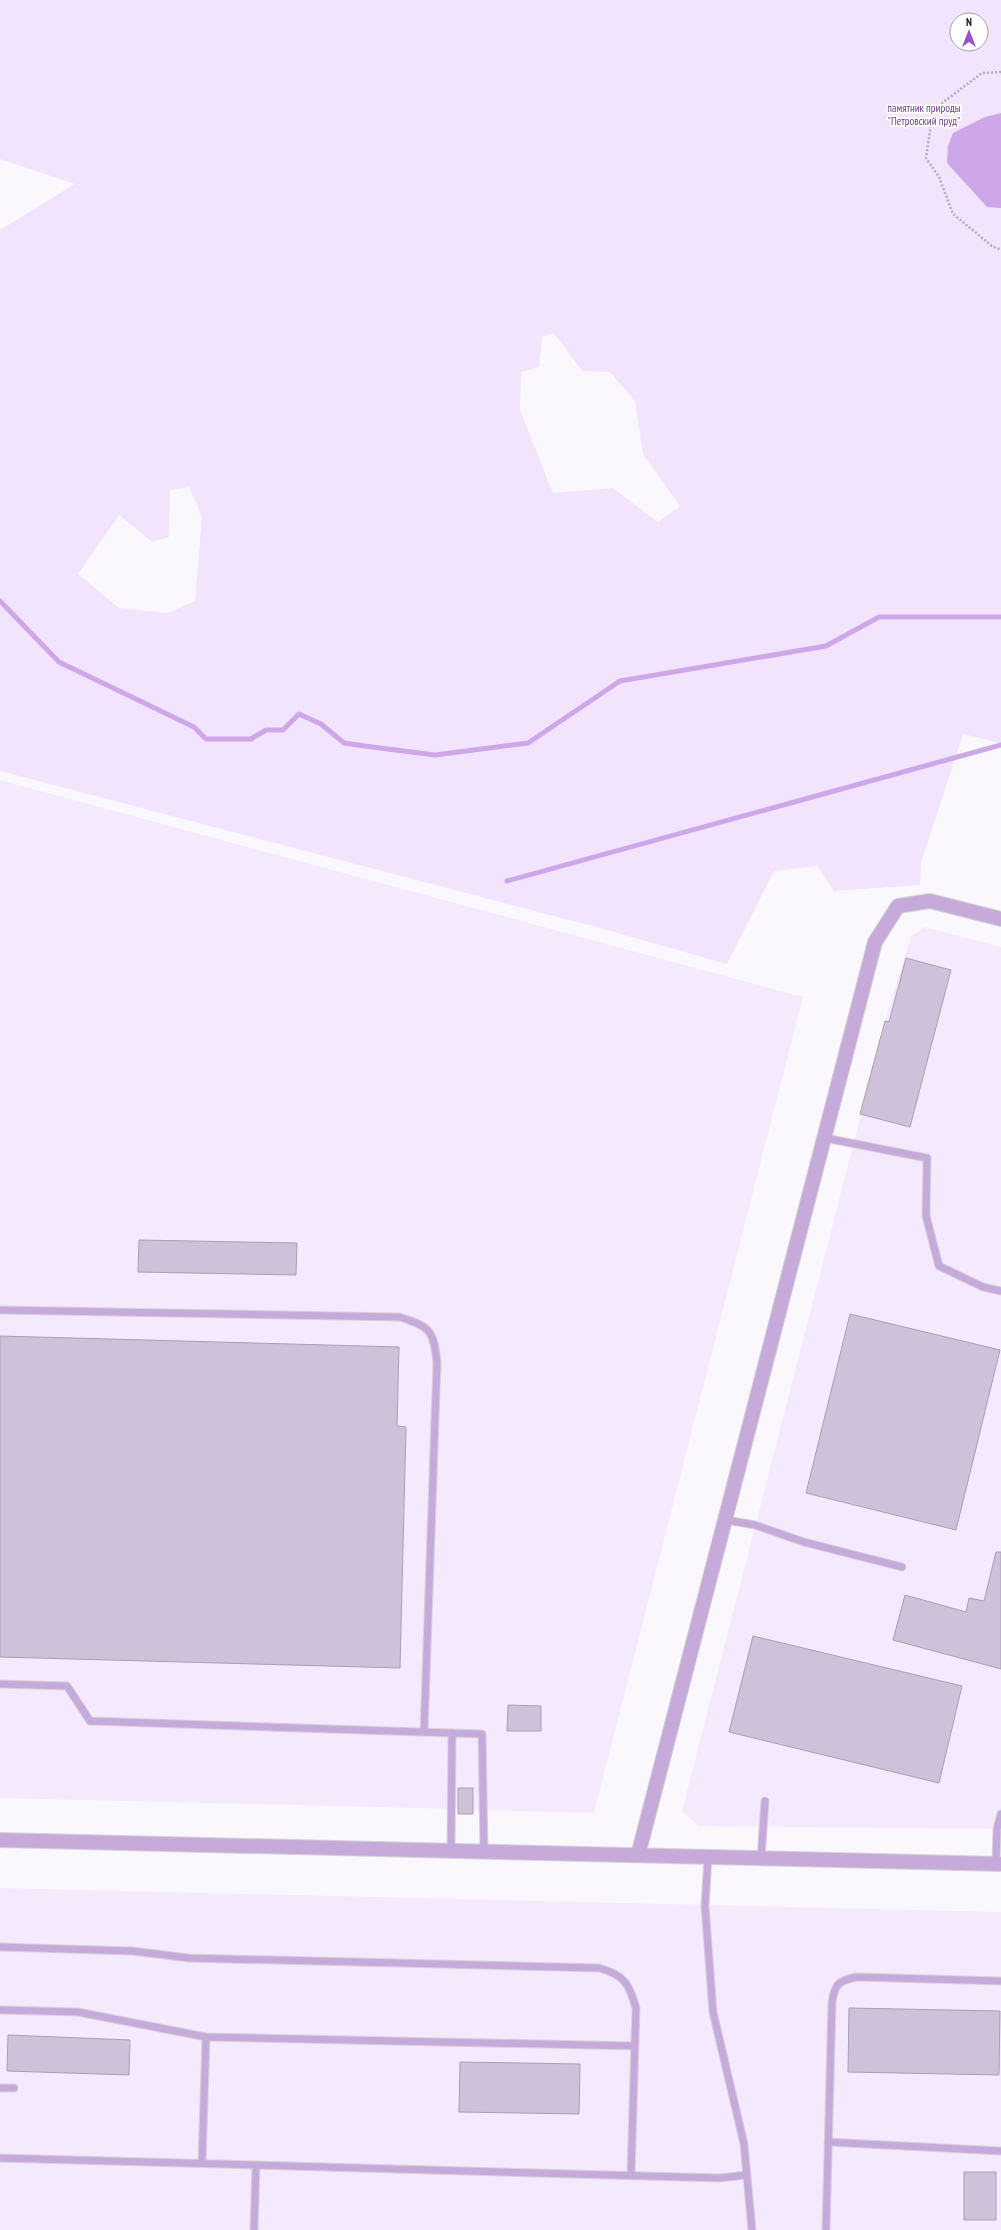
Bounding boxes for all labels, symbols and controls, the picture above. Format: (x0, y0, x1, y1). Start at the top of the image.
north arrow (949, 12, 989, 52)
text: N (966, 15, 972, 29)
park label: памятник природы "Петровский пруд" (887, 101, 961, 128)

